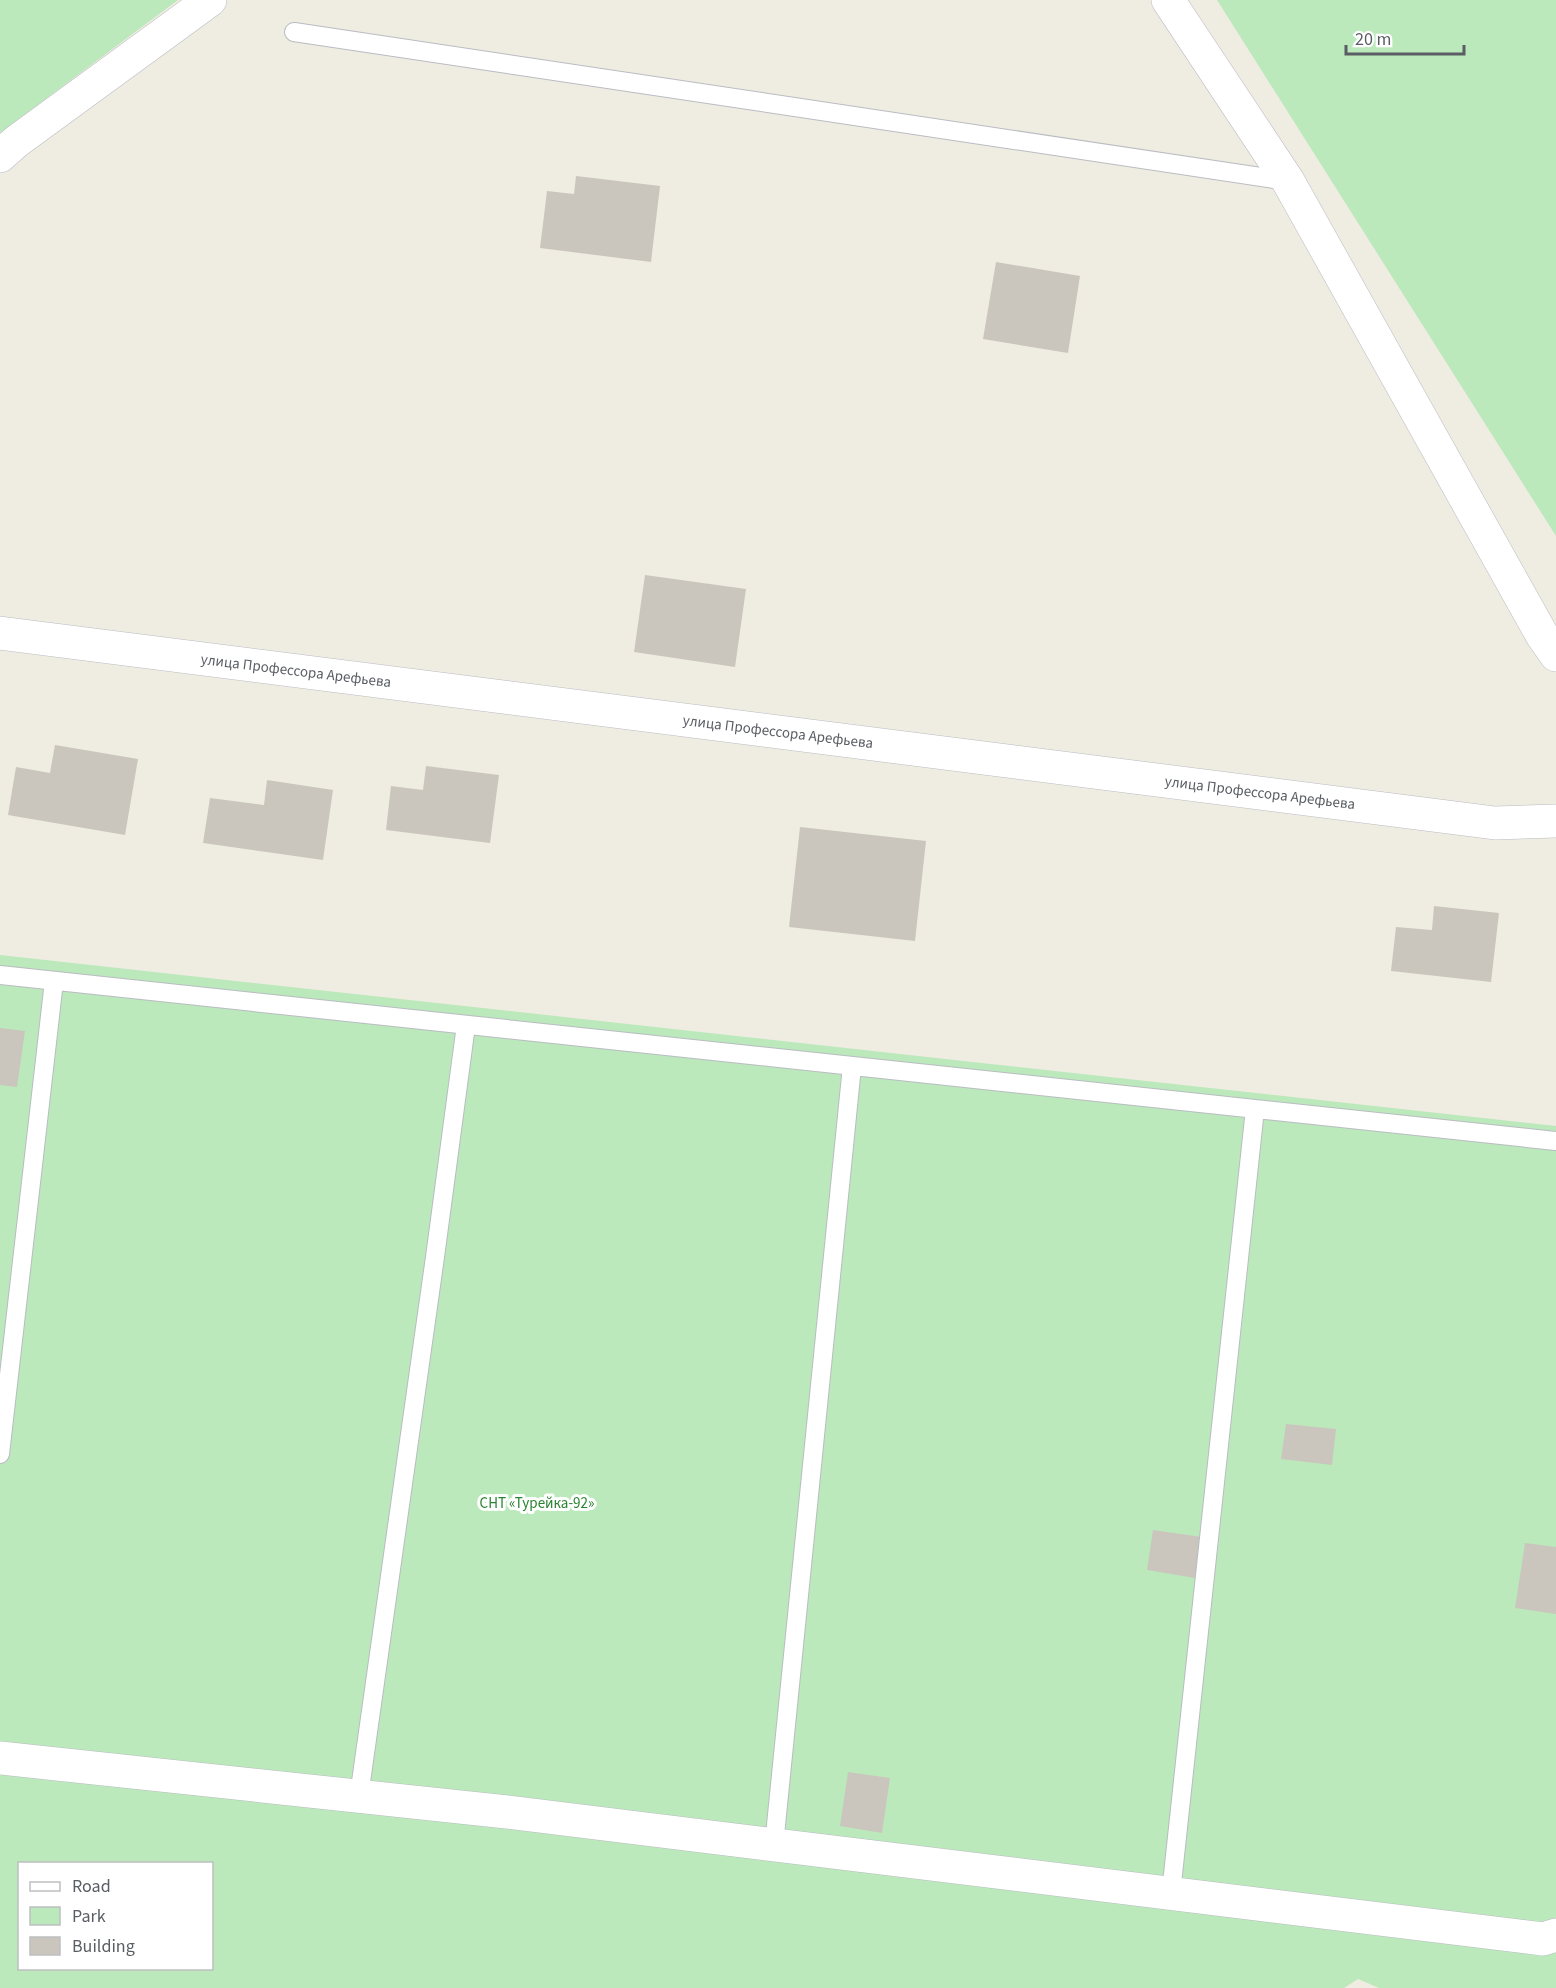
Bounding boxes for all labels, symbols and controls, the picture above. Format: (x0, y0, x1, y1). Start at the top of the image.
scale bar (1346, 18, 1464, 56)
text: 20 m (1355, 27, 1391, 52)
street label: улица Профессора Арефьева (200, 649, 392, 693)
street label: улица Профессора Арефьева (682, 710, 874, 754)
street label: улица Профессора Арефьева (1164, 771, 1356, 815)
park label: СНТ «Турейка-92» (480, 1493, 594, 1514)
legend (18, 1862, 213, 1970)
text: Road (72, 1874, 111, 1899)
text: Park (72, 1904, 106, 1929)
text: Building (72, 1934, 135, 1959)

